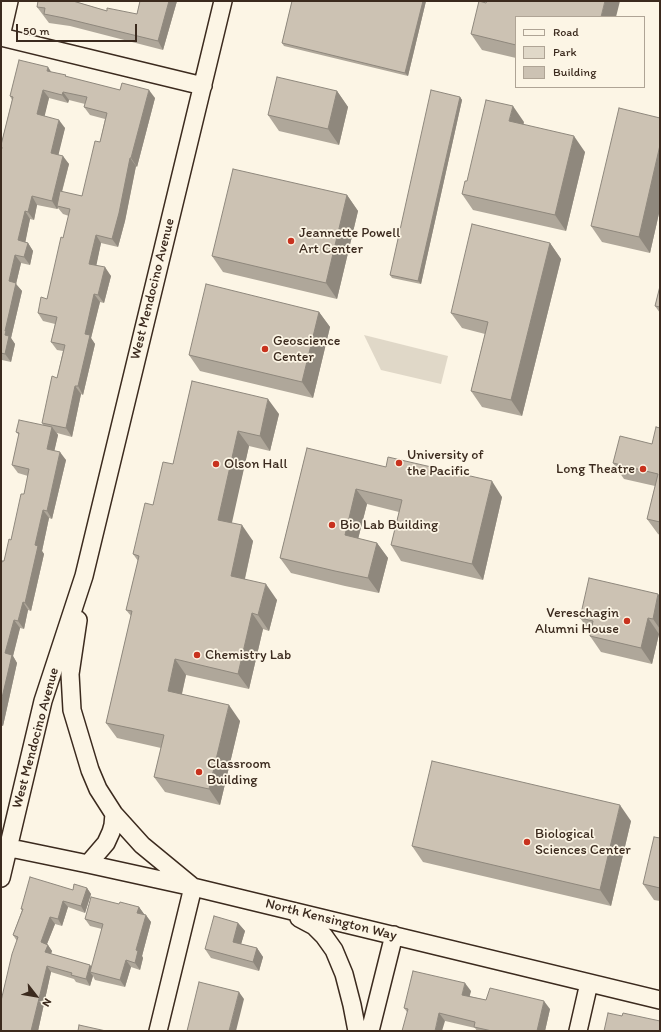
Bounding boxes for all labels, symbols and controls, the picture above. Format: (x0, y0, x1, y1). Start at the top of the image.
scale bar (18, 16, 139, 42)
legend (515, 16, 645, 88)
text: 50 m (23, 24, 49, 38)
text: Road (553, 25, 579, 39)
text: Park (553, 45, 577, 59)
text: Building (553, 65, 596, 79)
street label: West Mendocino Avenue (127, 217, 179, 361)
place label: Jeannette Powell Art Center (299, 225, 400, 258)
marker: Jeannette Powell Art Center (286, 236, 296, 246)
place label: Geoscience Center (273, 333, 340, 366)
marker: Geoscience Center (260, 344, 270, 354)
place label: University of the Pacific (407, 447, 484, 480)
place label: Olson Hall (224, 456, 288, 472)
marker: University of the Pacific (394, 458, 404, 468)
marker: Olson Hall (211, 459, 221, 469)
place label: Long Theatre (556, 461, 635, 477)
marker: Long Theatre (638, 464, 648, 474)
place label: Bio Lab Building (340, 517, 438, 533)
marker: Bio Lab Building (327, 520, 337, 530)
place label: Vereschagin Alumni House (535, 605, 619, 638)
marker: Vereschagin Alumni House (622, 616, 632, 626)
place label: Chemistry Lab (205, 647, 291, 663)
marker: Chemistry Lab (192, 650, 202, 660)
street label: West Mendocino Avenue (9, 666, 63, 810)
place label: Classroom Building (207, 756, 271, 788)
marker: Classroom Building (194, 767, 204, 777)
place label: Biological Sciences Center (535, 826, 631, 858)
marker: Biological Sciences Center (522, 837, 532, 847)
street label: North Kensington Way (263, 896, 399, 944)
north arrow (16, 976, 56, 1016)
text: N (39, 996, 54, 1009)

